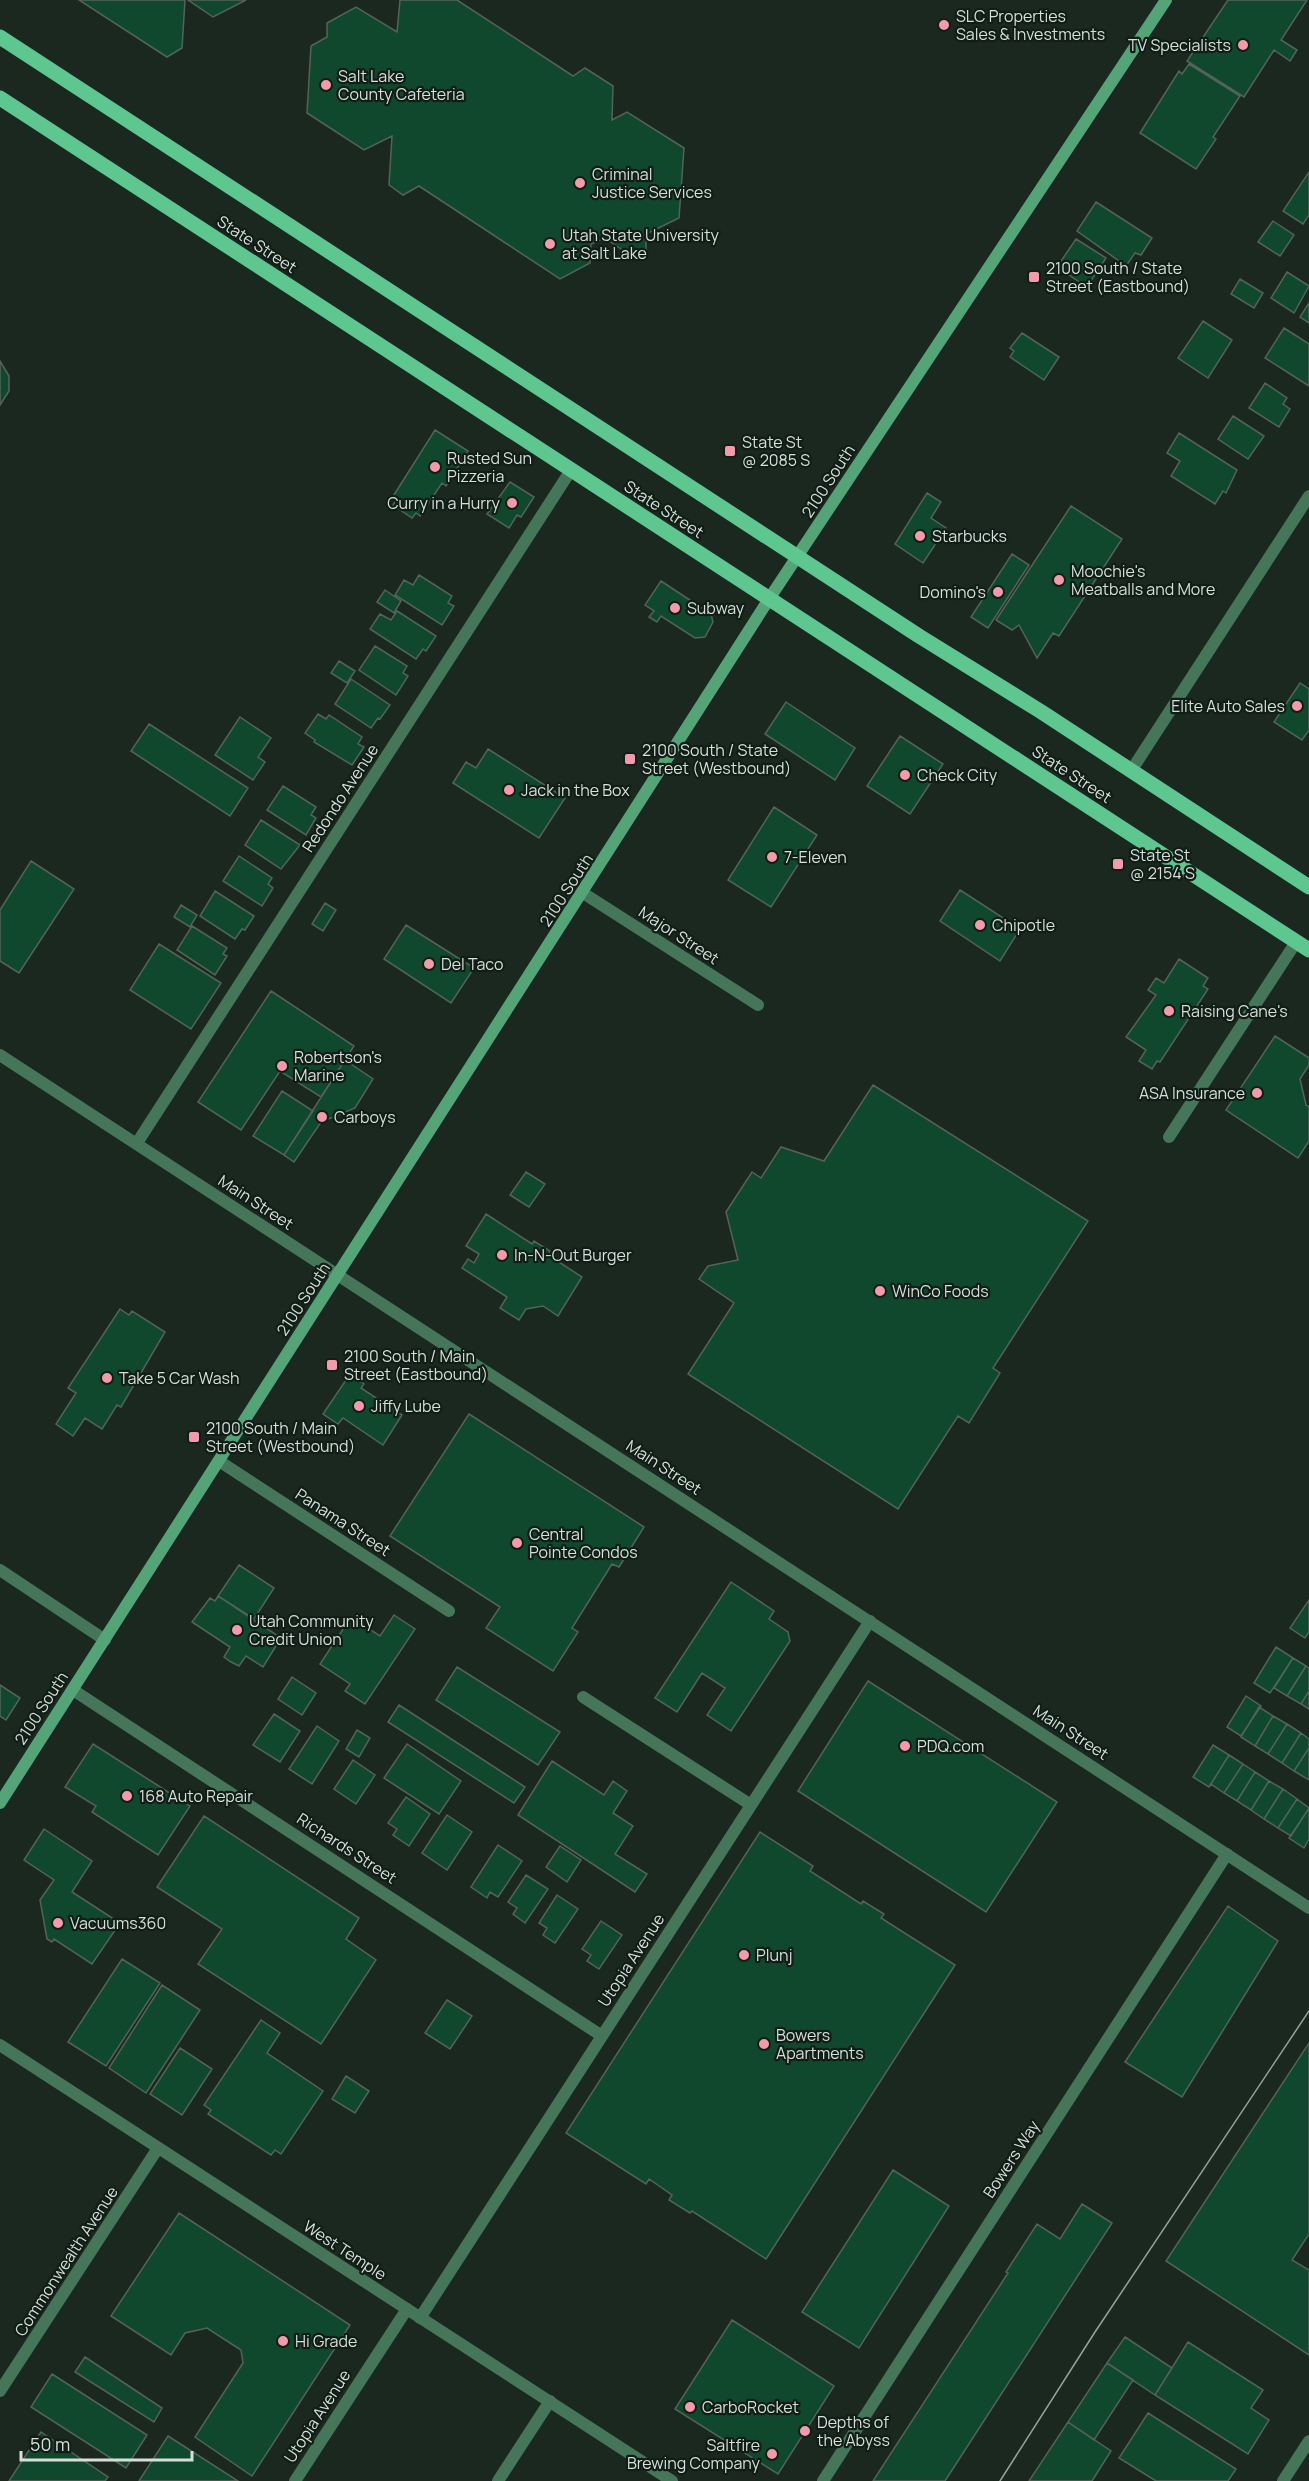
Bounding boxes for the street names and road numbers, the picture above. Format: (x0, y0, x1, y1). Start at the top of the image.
street label: State Street (213, 210, 301, 278)
street label: 2100 South (796, 440, 860, 522)
street label: State Street (620, 475, 708, 543)
street label: Redondo Avenue (297, 740, 383, 856)
street label: State Street (1028, 740, 1116, 808)
street label: 2100 South (534, 849, 598, 931)
street label: Major Street (635, 901, 723, 969)
street label: Main Street (214, 1169, 298, 1235)
street label: 2100 South (271, 1258, 335, 1340)
street label: Main Street (622, 1434, 706, 1500)
street label: Panama Street (291, 1483, 395, 1561)
street label: 2100 South (9, 1667, 73, 1749)
street label: Main Street (1029, 1699, 1113, 1765)
street label: Richards Street (293, 1808, 401, 1888)
street label: Utopia Avenue (593, 1909, 669, 2011)
street label: Bowers Way (978, 2115, 1045, 2202)
street label: Commonwealth Avenue (9, 2182, 123, 2340)
street label: West Temple (299, 2215, 391, 2285)
street label: Utopia Avenue (279, 2365, 355, 2467)

